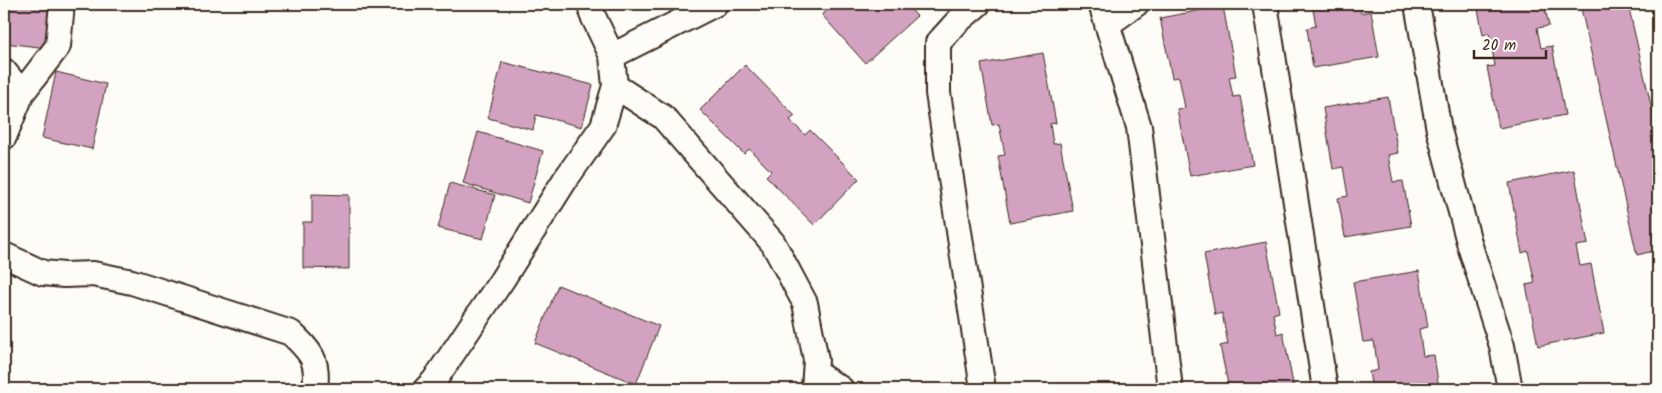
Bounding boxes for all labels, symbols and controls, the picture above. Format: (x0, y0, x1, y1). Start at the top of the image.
scale bar (1474, 28, 1547, 60)
text: 20 m (1482, 34, 1516, 58)

